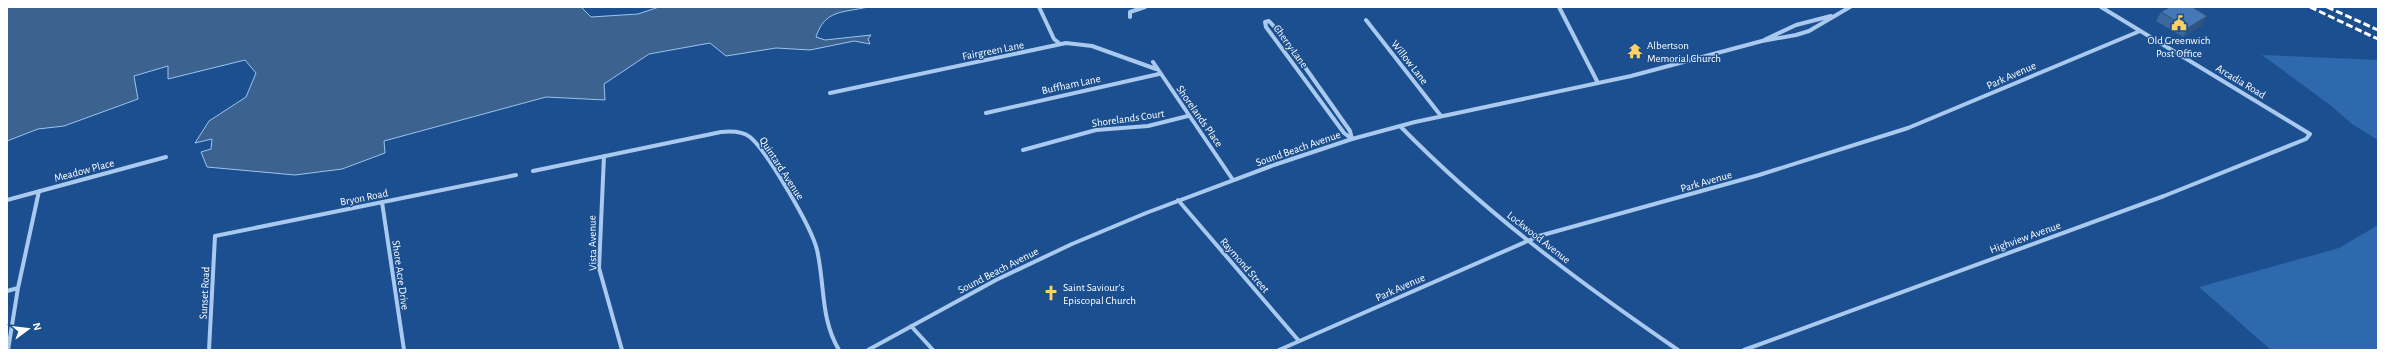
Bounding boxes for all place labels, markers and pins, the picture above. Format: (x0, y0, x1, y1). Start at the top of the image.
public building icon: Old Greenwich Post Office (2170, 14, 2188, 32)
place label: Old Greenwich Post Office (2148, 35, 2210, 59)
place label: Albertson Memorial Church (1647, 40, 1721, 64)
temple icon: Albertson Memorial Church (1626, 42, 1644, 60)
place label: Saint Saviour's Episcopal Church (1063, 282, 1136, 306)
church icon: Saint Saviour's Episcopal Church (1042, 284, 1060, 302)

